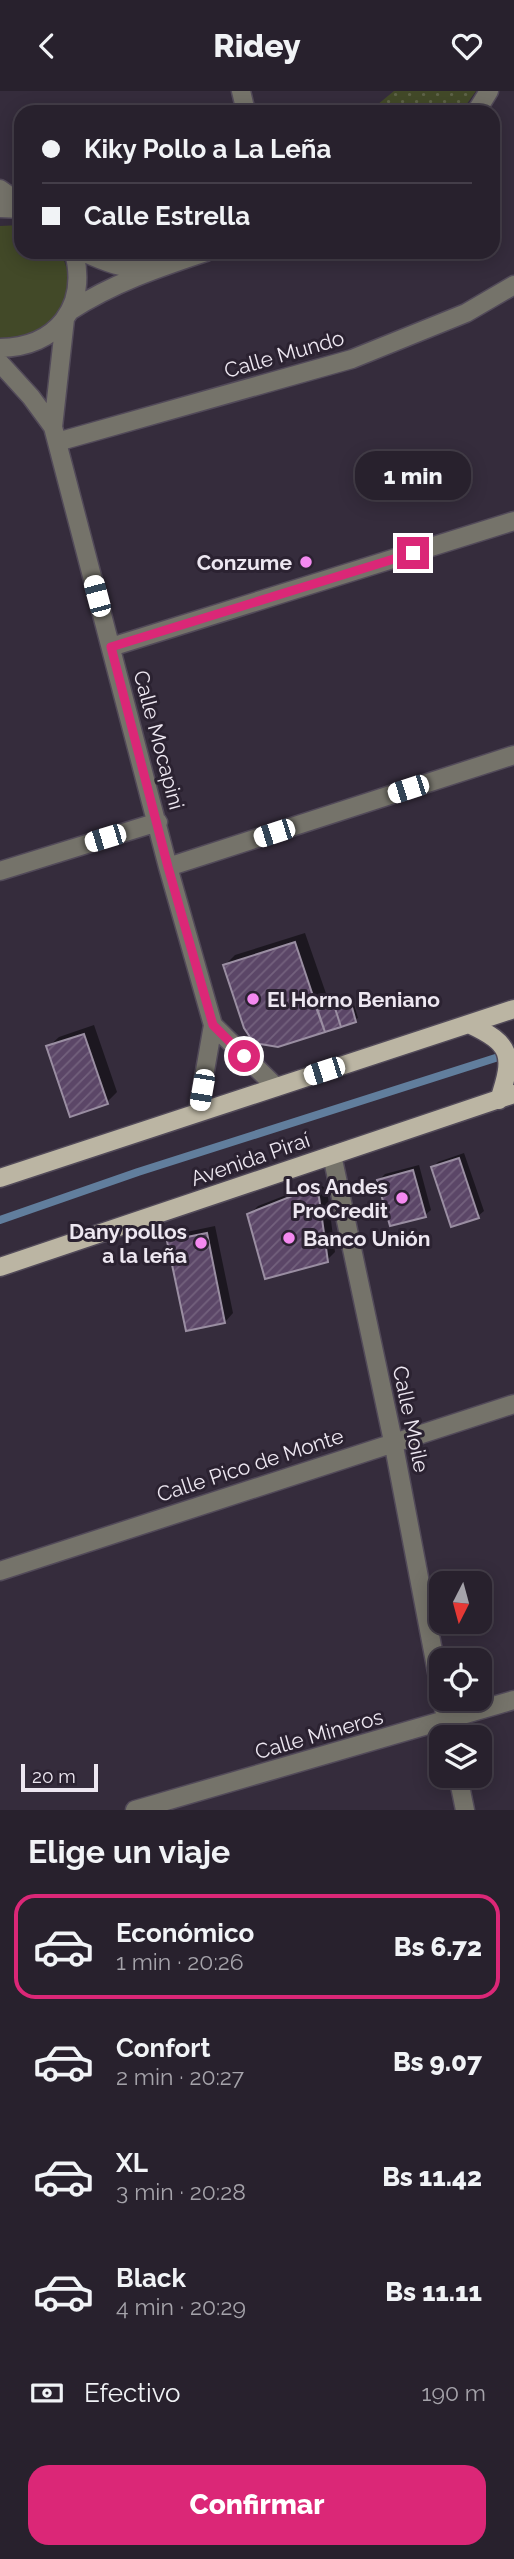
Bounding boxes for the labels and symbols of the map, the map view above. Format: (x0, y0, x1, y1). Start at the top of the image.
street label: Calle Mundo (221, 325, 347, 383)
callout: 1 min (355, 451, 471, 501)
route end (397, 537, 429, 569)
place label: Conzume (197, 550, 292, 575)
marker: Conzume (298, 554, 314, 570)
car (82, 573, 113, 619)
street label: Calle Mocapini (128, 668, 190, 812)
car (385, 773, 432, 805)
car (251, 817, 298, 849)
car (82, 822, 129, 854)
place label: El Horno Beniano (267, 987, 440, 1012)
marker: El Horno Beniano (245, 991, 261, 1007)
route start (228, 1040, 260, 1072)
car (301, 1055, 348, 1087)
car (189, 1067, 216, 1113)
street label: Avenida Piraí (187, 1127, 313, 1191)
place label: Los Andes ProCredit (285, 1174, 388, 1223)
marker: Los Andes ProCredit (394, 1190, 410, 1206)
place label: Dany pollos a la leña (69, 1219, 187, 1268)
place label: Banco Unión (303, 1226, 431, 1251)
marker: Banco Unión (281, 1230, 297, 1246)
marker: Dany pollos a la leña (193, 1235, 209, 1251)
street label: Calle Moile (388, 1363, 434, 1475)
street label: Calle Pico de Monte (154, 1423, 346, 1507)
north arrow (429, 1571, 492, 1635)
street label: Calle Mineros (252, 1704, 386, 1764)
scale bar (21, 1761, 98, 1793)

